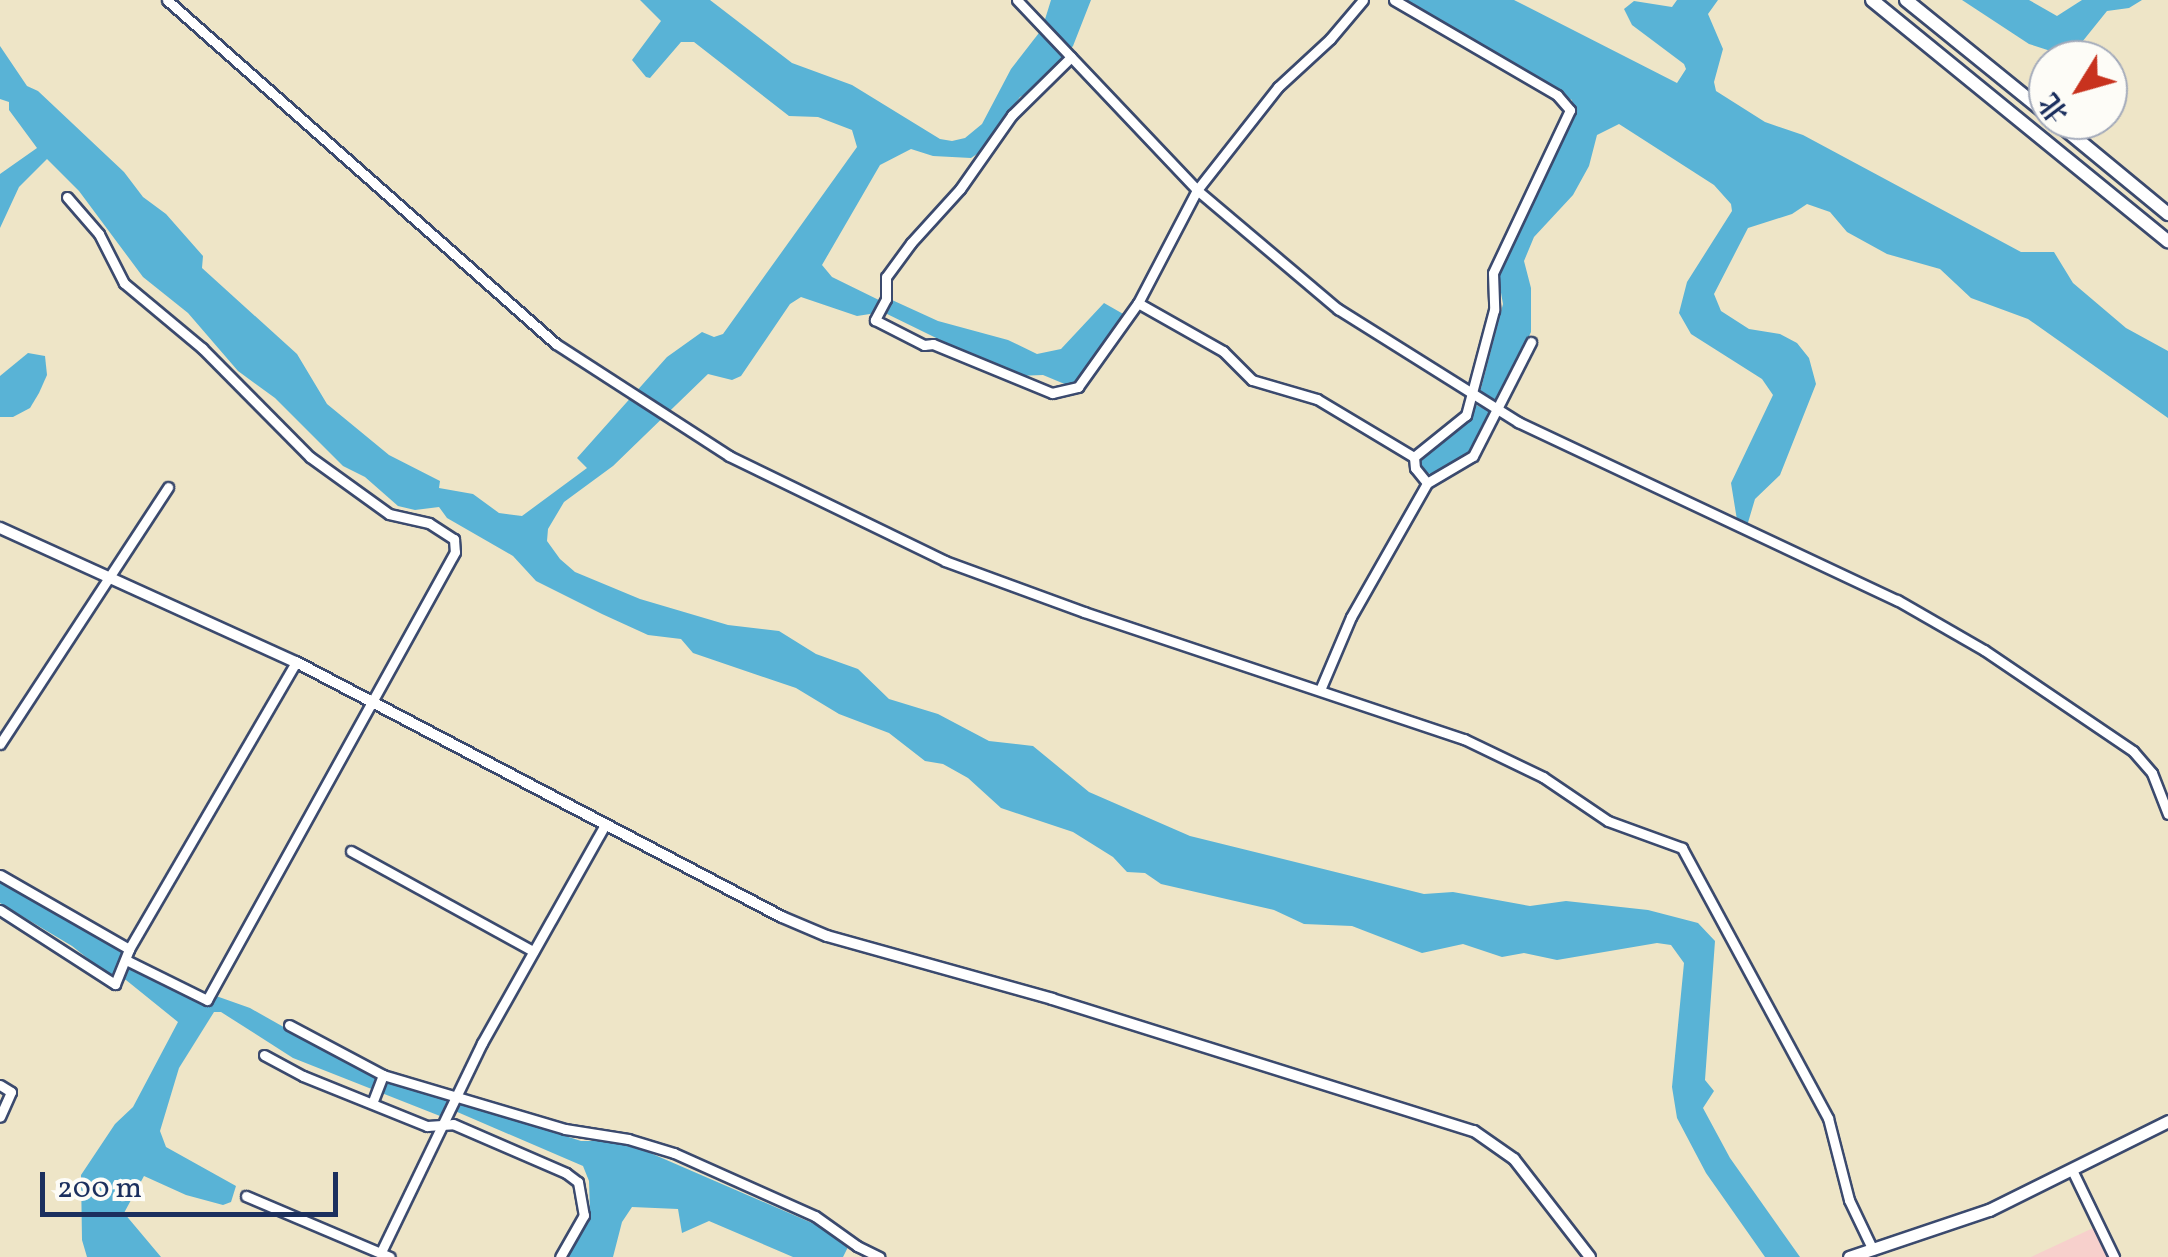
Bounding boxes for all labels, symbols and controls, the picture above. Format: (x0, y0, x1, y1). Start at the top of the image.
north arrow (2028, 40, 2128, 140)
text: 北 (2031, 84, 2079, 130)
scale bar (45, 1152, 342, 1214)
text: 200 m (57, 1168, 142, 1210)

